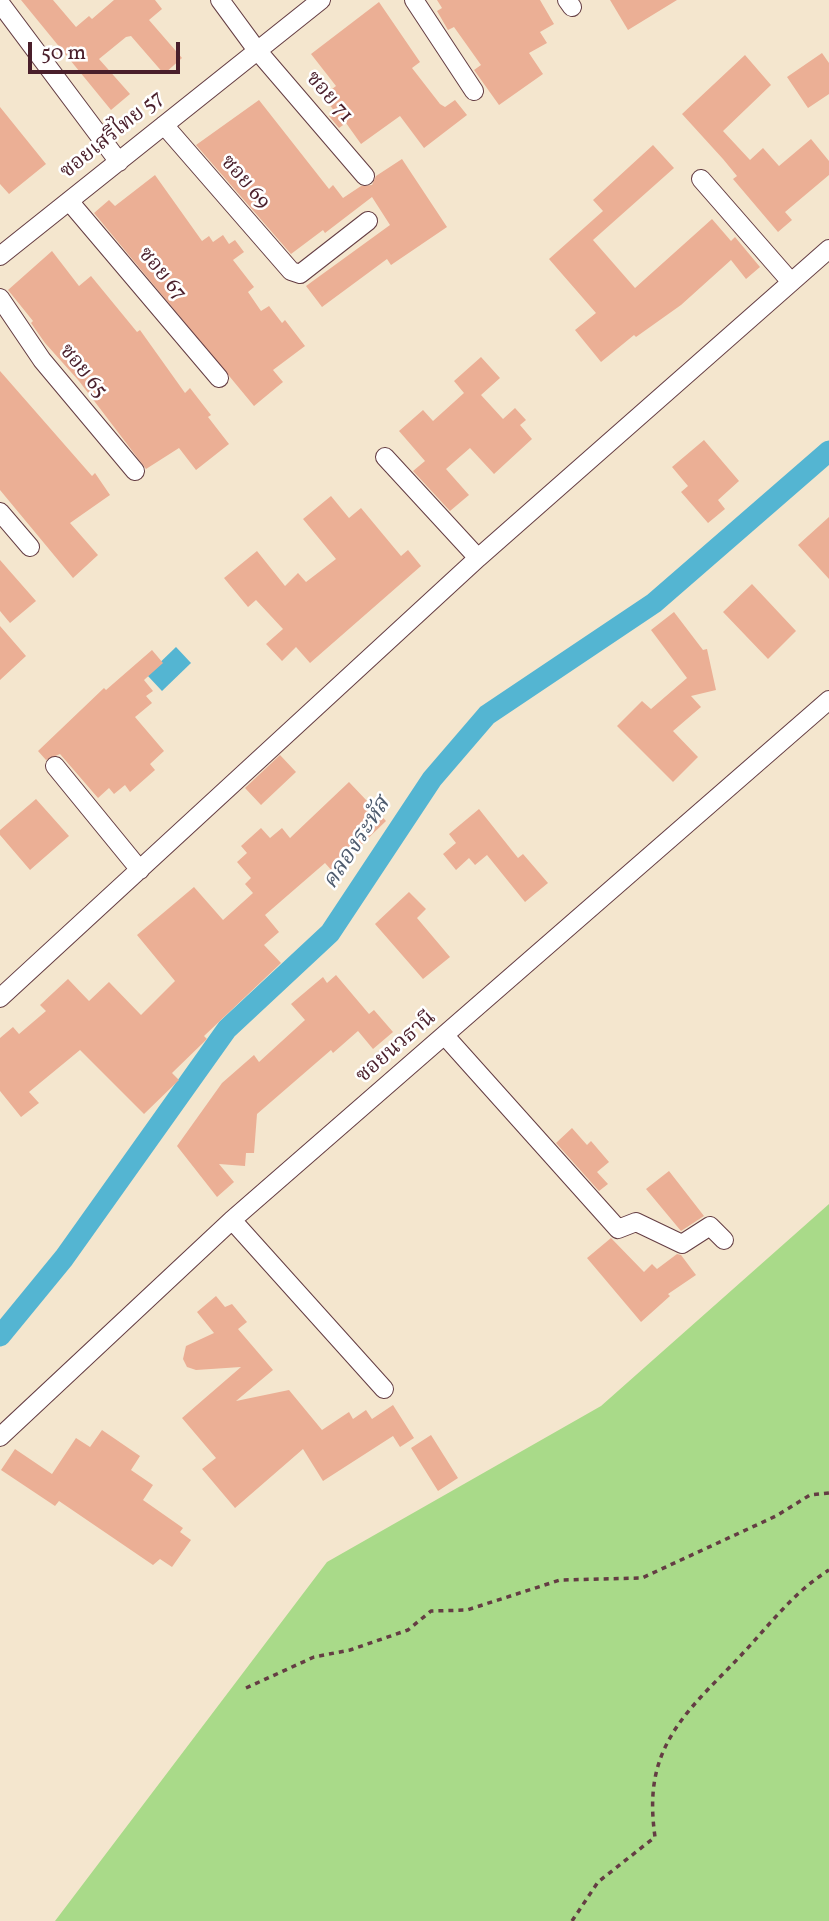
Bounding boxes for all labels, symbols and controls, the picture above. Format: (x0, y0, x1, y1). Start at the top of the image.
scale bar (32, 28, 184, 72)
text: 50 m (41, 39, 86, 68)
street label: ซอย 71 (299, 67, 357, 129)
street label: ซอยเสรีไทย 57 (56, 87, 170, 185)
street label: ซอย 69 (214, 151, 274, 215)
street label: ซอย 67 (131, 243, 191, 307)
street label: ซอย 65 (53, 340, 111, 404)
water label: คลองระหัส (318, 793, 398, 895)
street label: ซอยนวธานี (352, 1006, 442, 1090)

